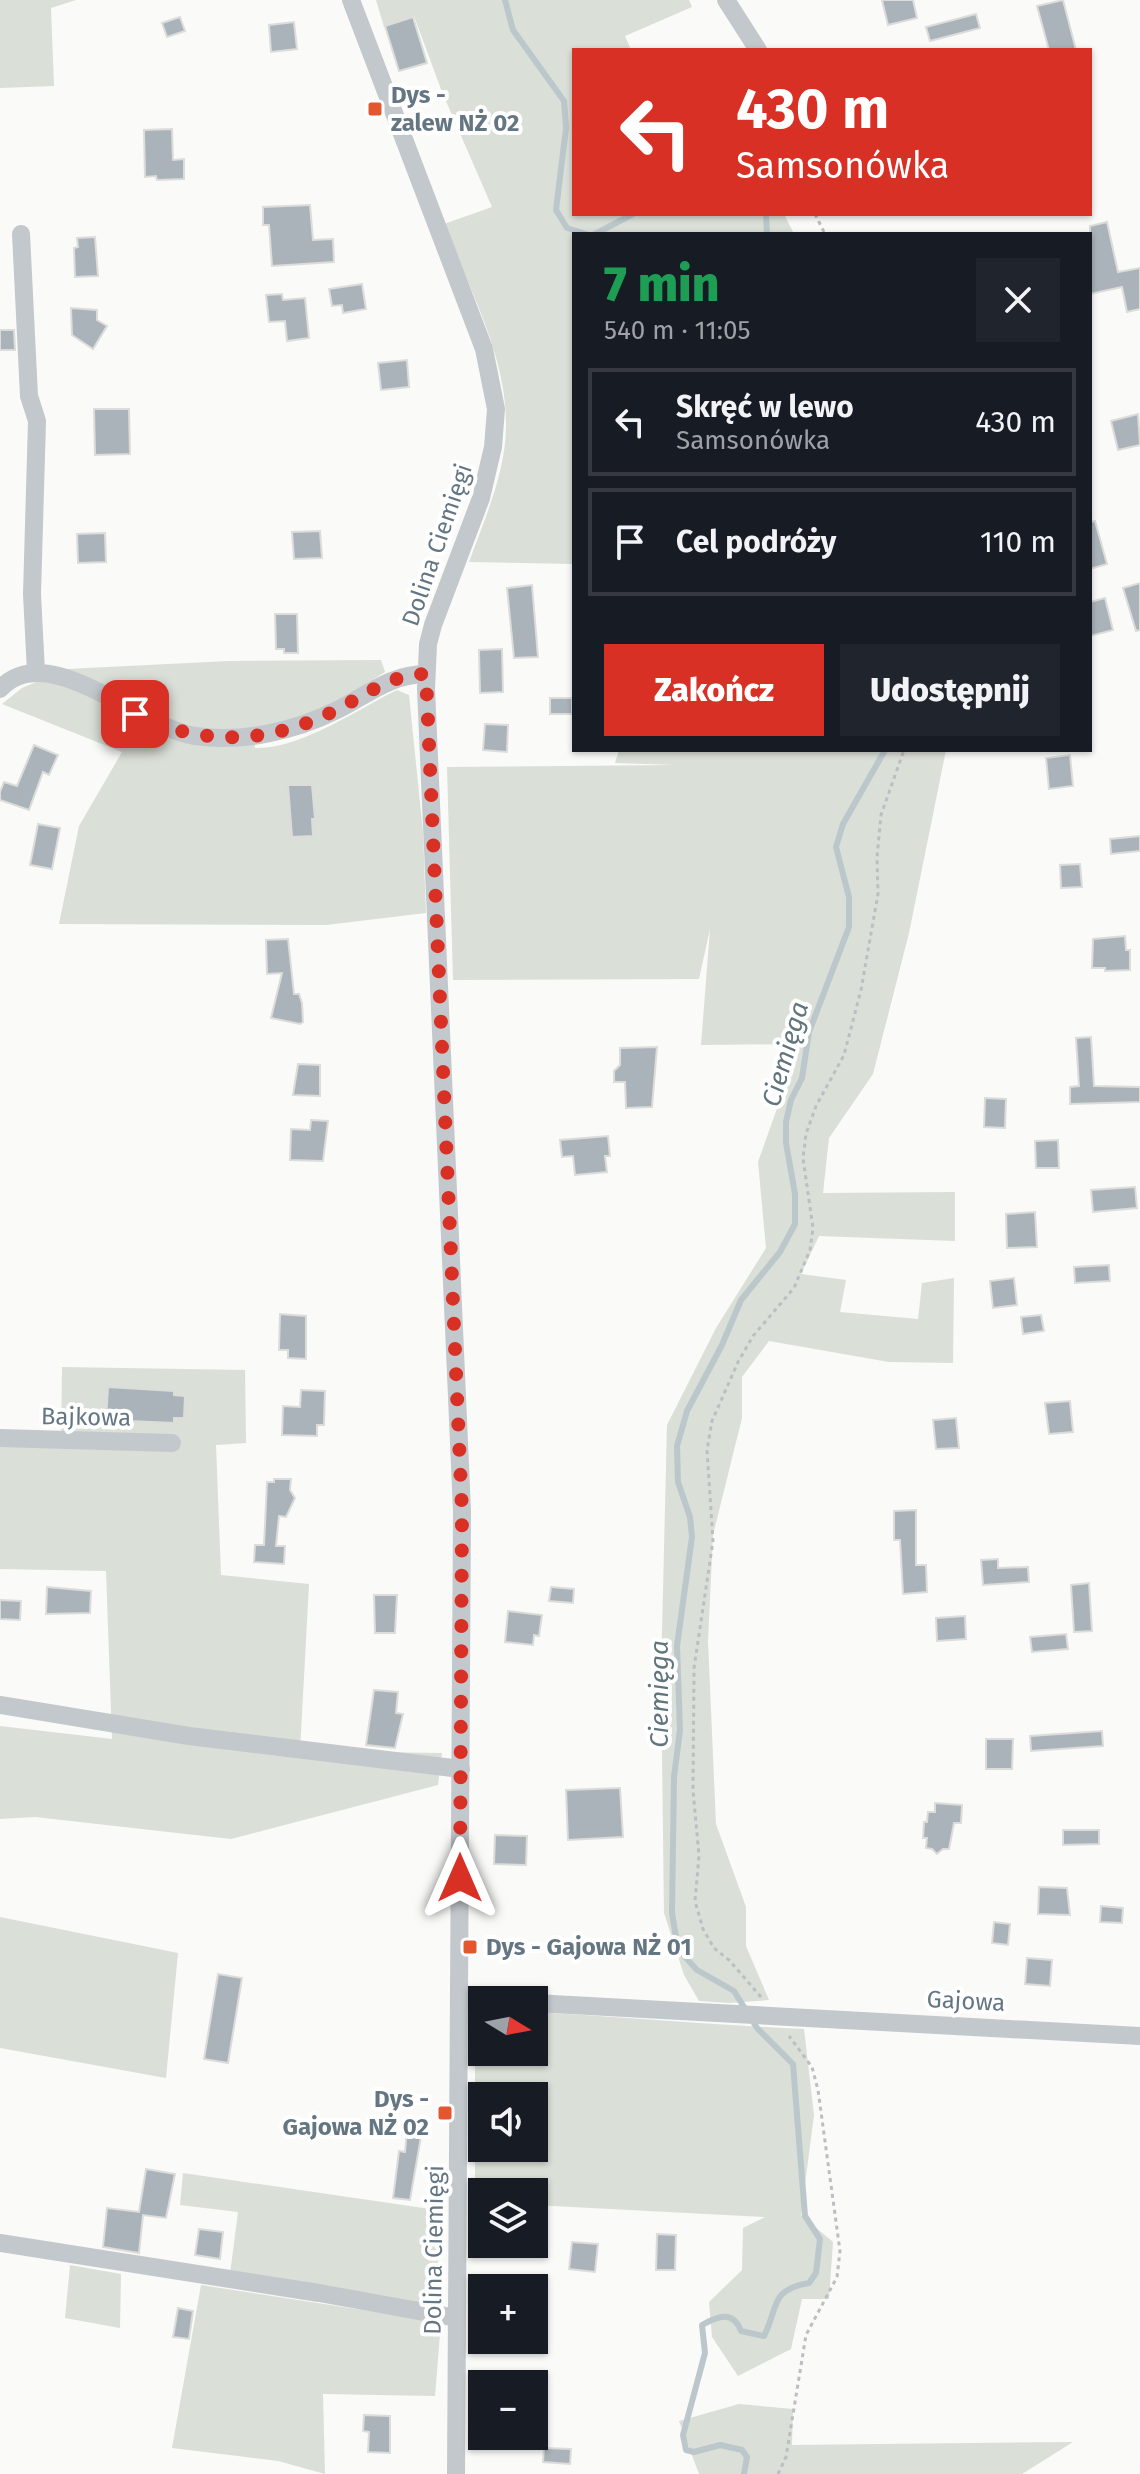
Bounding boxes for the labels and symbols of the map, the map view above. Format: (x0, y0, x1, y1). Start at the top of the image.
place label: Dys - zalew NŻ 02 (391, 81, 519, 137)
marker: Dys - zalew NŻ 02 (366, 100, 384, 118)
street label: Dolina Ciemięgi (396, 460, 478, 630)
pin (101, 680, 169, 748)
water label: Ciemięga (756, 998, 815, 1110)
street label: Bajkowa (41, 1402, 131, 1432)
water label: Ciemięga (644, 1640, 675, 1748)
position arrow (418, 1836, 502, 1920)
place label: Dys - Gajowa NŻ 01 (486, 1932, 692, 1961)
marker: Dys - Gajowa NŻ 01 (461, 1938, 479, 1956)
street label: Gajowa (926, 1985, 1006, 2017)
north arrow (468, 1986, 548, 2066)
place label: Dys - Gajowa NŻ 02 (283, 2085, 429, 2141)
marker: Dys - Gajowa NŻ 02 (436, 2104, 454, 2122)
street label: Dolina Ciemięgi (419, 2165, 449, 2335)

